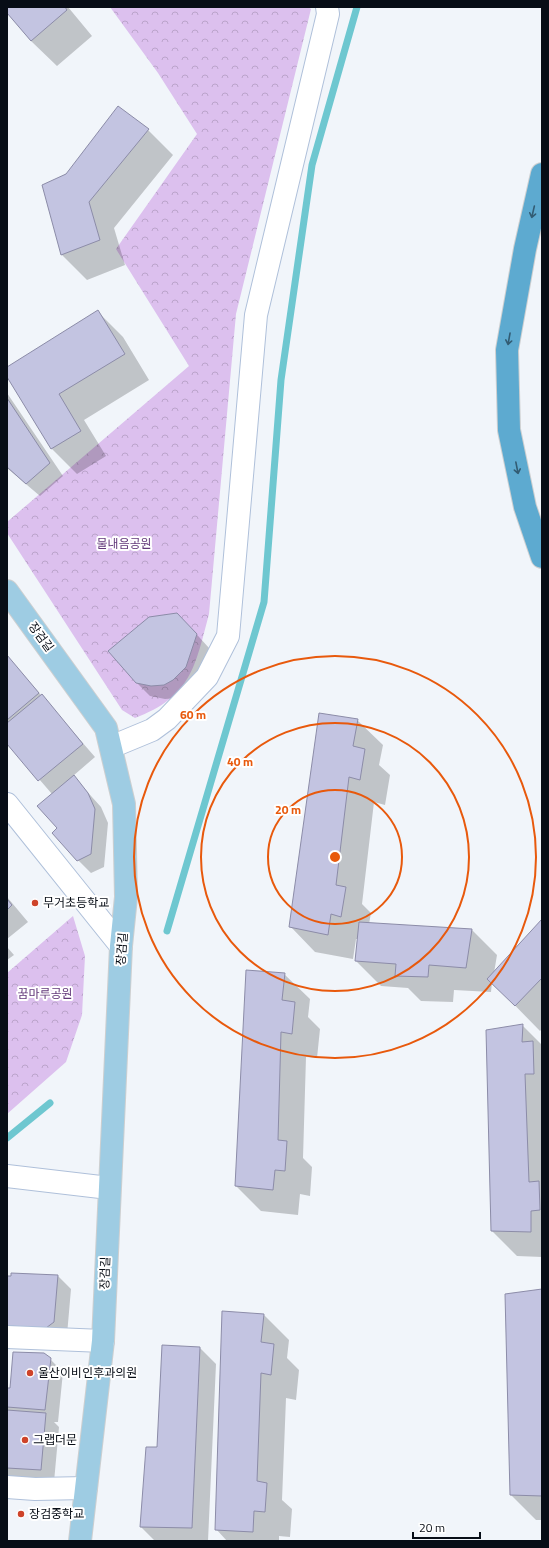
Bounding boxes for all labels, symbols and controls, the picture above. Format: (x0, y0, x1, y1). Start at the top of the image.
one-way arrow (529, 205, 537, 218)
one-way arrow (505, 332, 513, 345)
one-way arrow (513, 462, 521, 475)
park label: 물내음공원 (96, 534, 152, 553)
street label: 장검길 (24, 618, 59, 656)
text: 60 m (180, 705, 206, 724)
text: 40 m (227, 752, 253, 771)
text: 20 m (275, 800, 301, 819)
centre of rings (328, 850, 342, 864)
place label: 무거초등학교 (43, 893, 109, 912)
marker: 무거초등학교 (30, 898, 40, 908)
street label: 장검길 (111, 932, 132, 966)
park label: 꿈마루공원 (17, 984, 73, 1003)
street label: 장검길 (94, 1256, 115, 1290)
place label: 울산이비인후과의원 (38, 1363, 137, 1382)
marker: 울산이비인후과의원 (25, 1368, 35, 1378)
place label: 그랩더문 (33, 1430, 77, 1449)
marker: 그랩더문 (20, 1435, 30, 1445)
place label: 장검중학교 (29, 1504, 84, 1523)
marker: 장검중학교 (16, 1509, 26, 1519)
scale bar (413, 1514, 480, 1540)
text: 20 m (419, 1518, 445, 1537)

